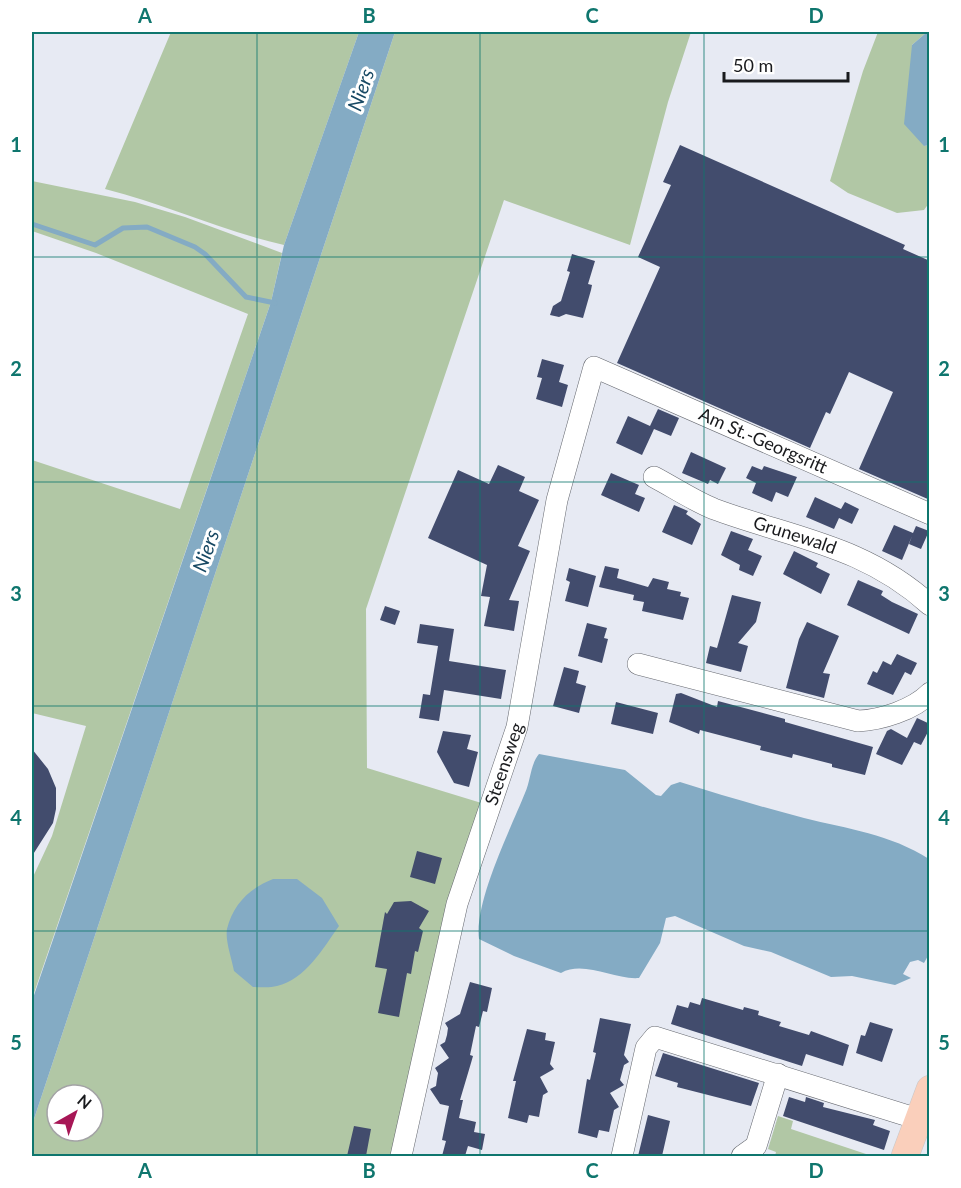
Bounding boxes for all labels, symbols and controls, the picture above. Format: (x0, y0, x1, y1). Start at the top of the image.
text: A (137, 3, 152, 27)
text: B (362, 3, 376, 27)
text: C (585, 3, 599, 27)
text: D (808, 3, 824, 27)
scale bar (724, 45, 848, 83)
text: 50 m (733, 54, 773, 76)
water label: Niers (342, 65, 378, 114)
text: 1 (10, 132, 22, 156)
text: 1 (938, 132, 950, 156)
text: 2 (10, 356, 22, 380)
text: 2 (938, 356, 950, 380)
street label: Am St.-Georgsritt (696, 402, 832, 478)
street label: Grunewald (751, 511, 840, 558)
water label: Niers (187, 526, 223, 575)
text: 3 (10, 581, 22, 605)
text: 3 (938, 581, 950, 605)
street label: Steensweg (479, 720, 528, 808)
text: 4 (10, 805, 22, 829)
text: 4 (938, 805, 950, 829)
text: 5 (10, 1030, 22, 1054)
text: 5 (938, 1030, 950, 1054)
north arrow (45, 1083, 105, 1143)
text: N (74, 1090, 96, 1112)
text: A (137, 1158, 152, 1182)
text: B (362, 1158, 376, 1182)
text: C (585, 1158, 599, 1182)
text: D (808, 1158, 824, 1182)

